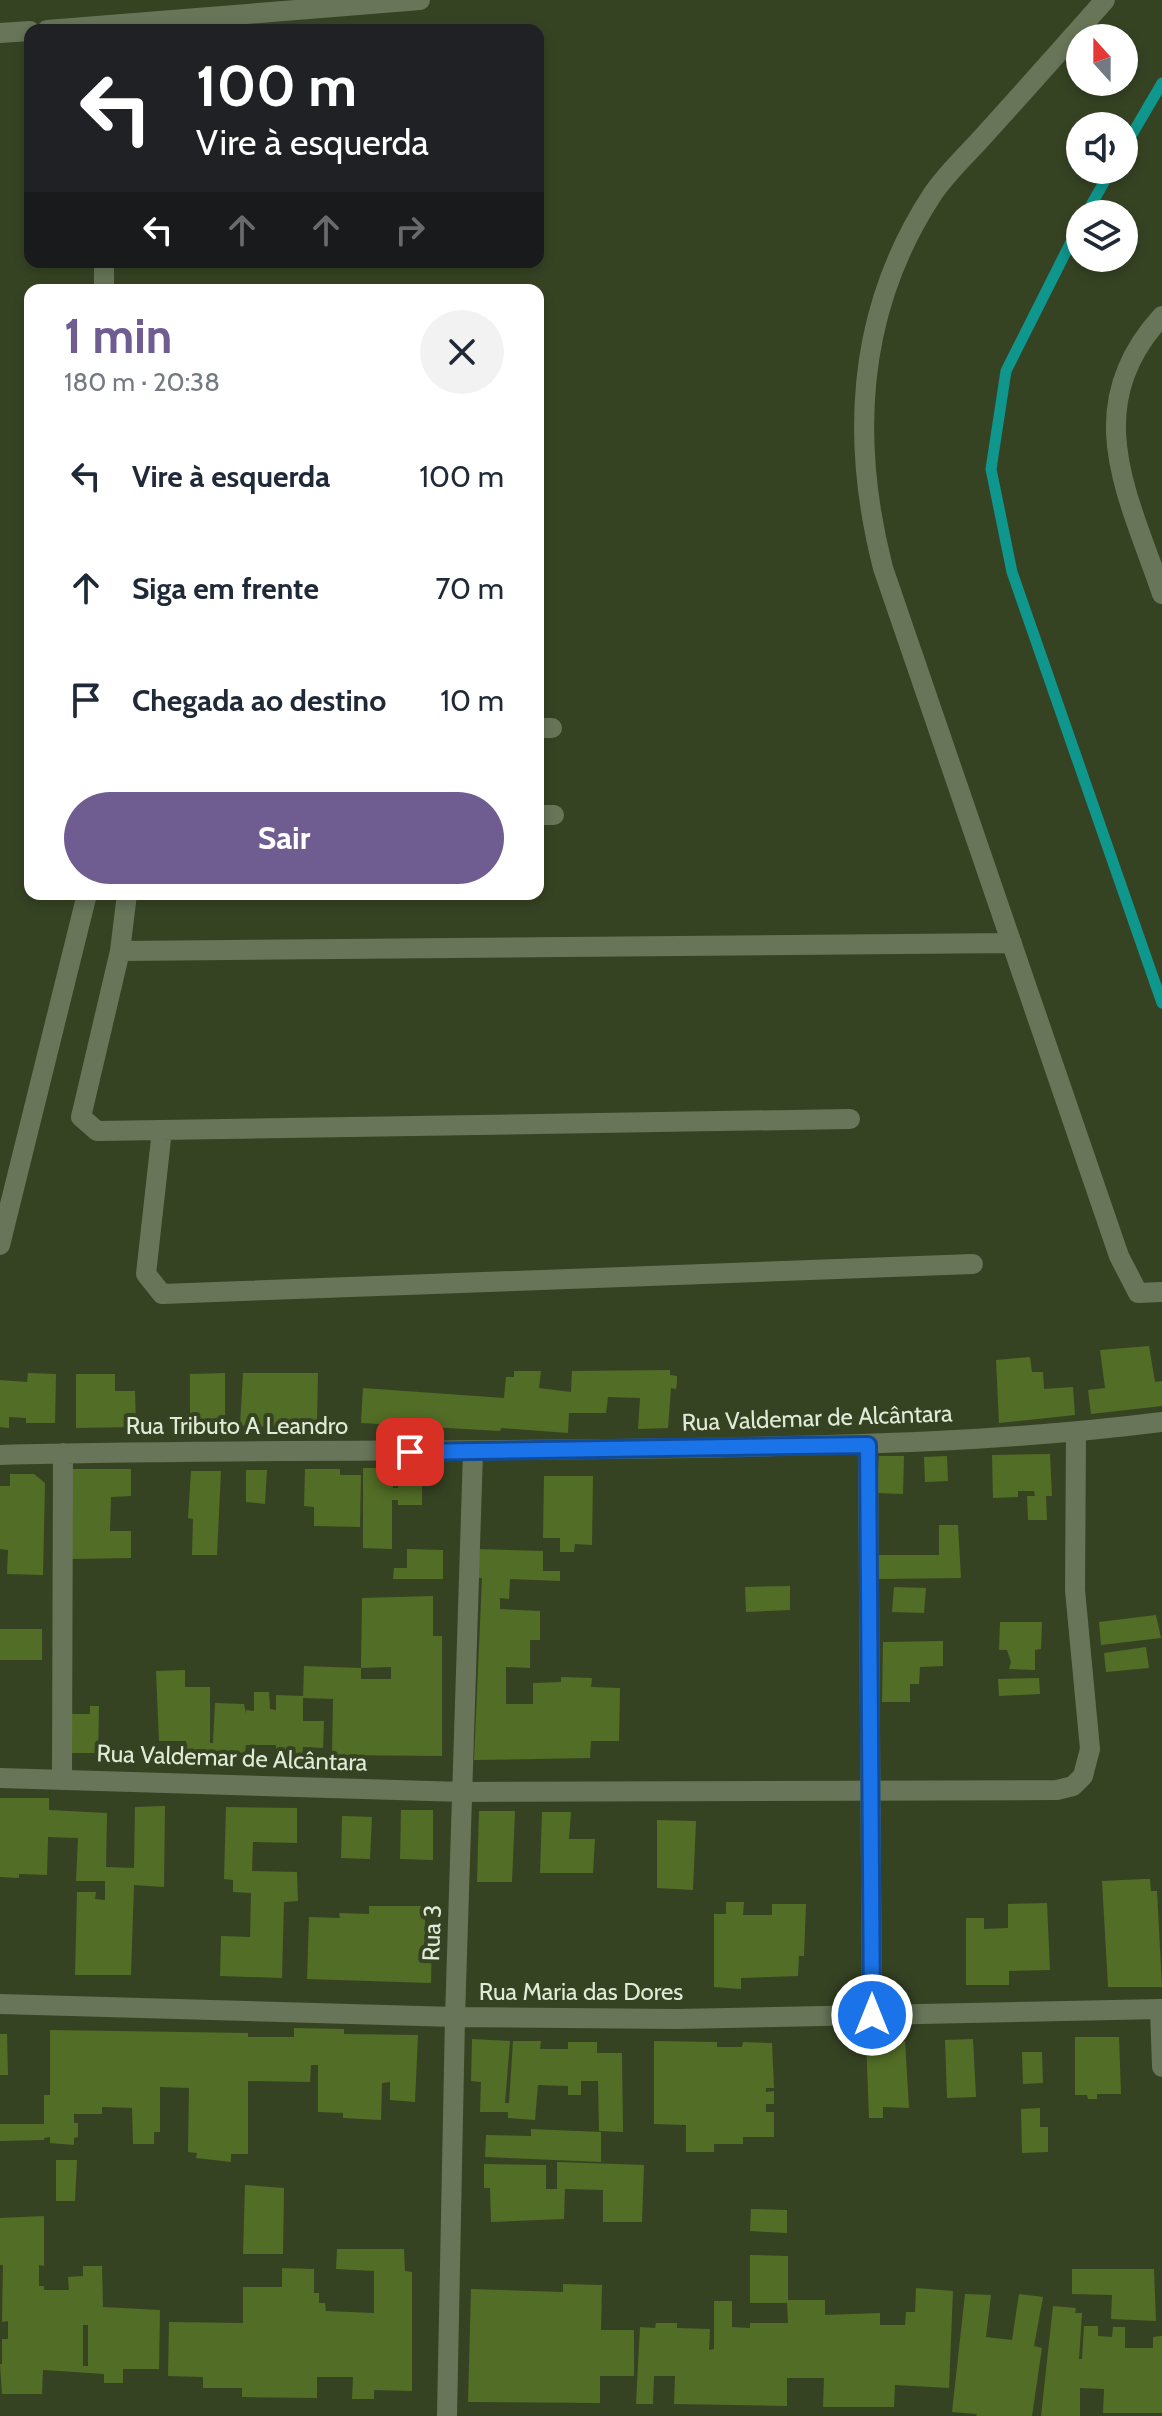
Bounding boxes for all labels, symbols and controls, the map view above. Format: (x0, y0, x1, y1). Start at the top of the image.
north arrow (1066, 24, 1138, 96)
map controls (1066, 24, 1138, 272)
text: 100 m (196, 52, 357, 120)
icon: left (64, 56, 168, 160)
button: sound (1066, 112, 1138, 184)
text: Vire à esquerda (196, 120, 429, 164)
button: layers (1066, 200, 1138, 272)
icon: left (136, 208, 180, 252)
icon: ahead (220, 208, 264, 252)
icon: ahead (304, 208, 348, 252)
icon: right (388, 208, 432, 252)
text: 1 min (64, 307, 172, 365)
button: close (420, 310, 504, 394)
text: 180 m · 20:38 (64, 366, 220, 398)
icon: left (64, 454, 108, 498)
text: Vire à esquerda (132, 458, 330, 495)
text: 100 m (419, 458, 504, 495)
icon: ahead (64, 566, 108, 610)
text: Siga em frente (132, 570, 319, 607)
text: 70 m (435, 570, 504, 607)
icon: arrive (64, 678, 108, 722)
text: Chegada ao destino (132, 682, 386, 719)
text: 10 m (440, 682, 504, 719)
button: Sair (64, 792, 504, 884)
street label: Rua Valdemar de Alcântara (681, 1398, 953, 1437)
street label: Rua Tributo A Leandro (126, 1411, 348, 1440)
pin (376, 1418, 444, 1486)
icon: arrive (388, 1430, 432, 1474)
street label: Rua Valdemar de Alcântara (96, 1738, 368, 1777)
street label: Rua 3 (416, 1904, 447, 1962)
position arrow (830, 1973, 914, 2057)
street label: Rua Maria das Dores (479, 1977, 683, 2006)

